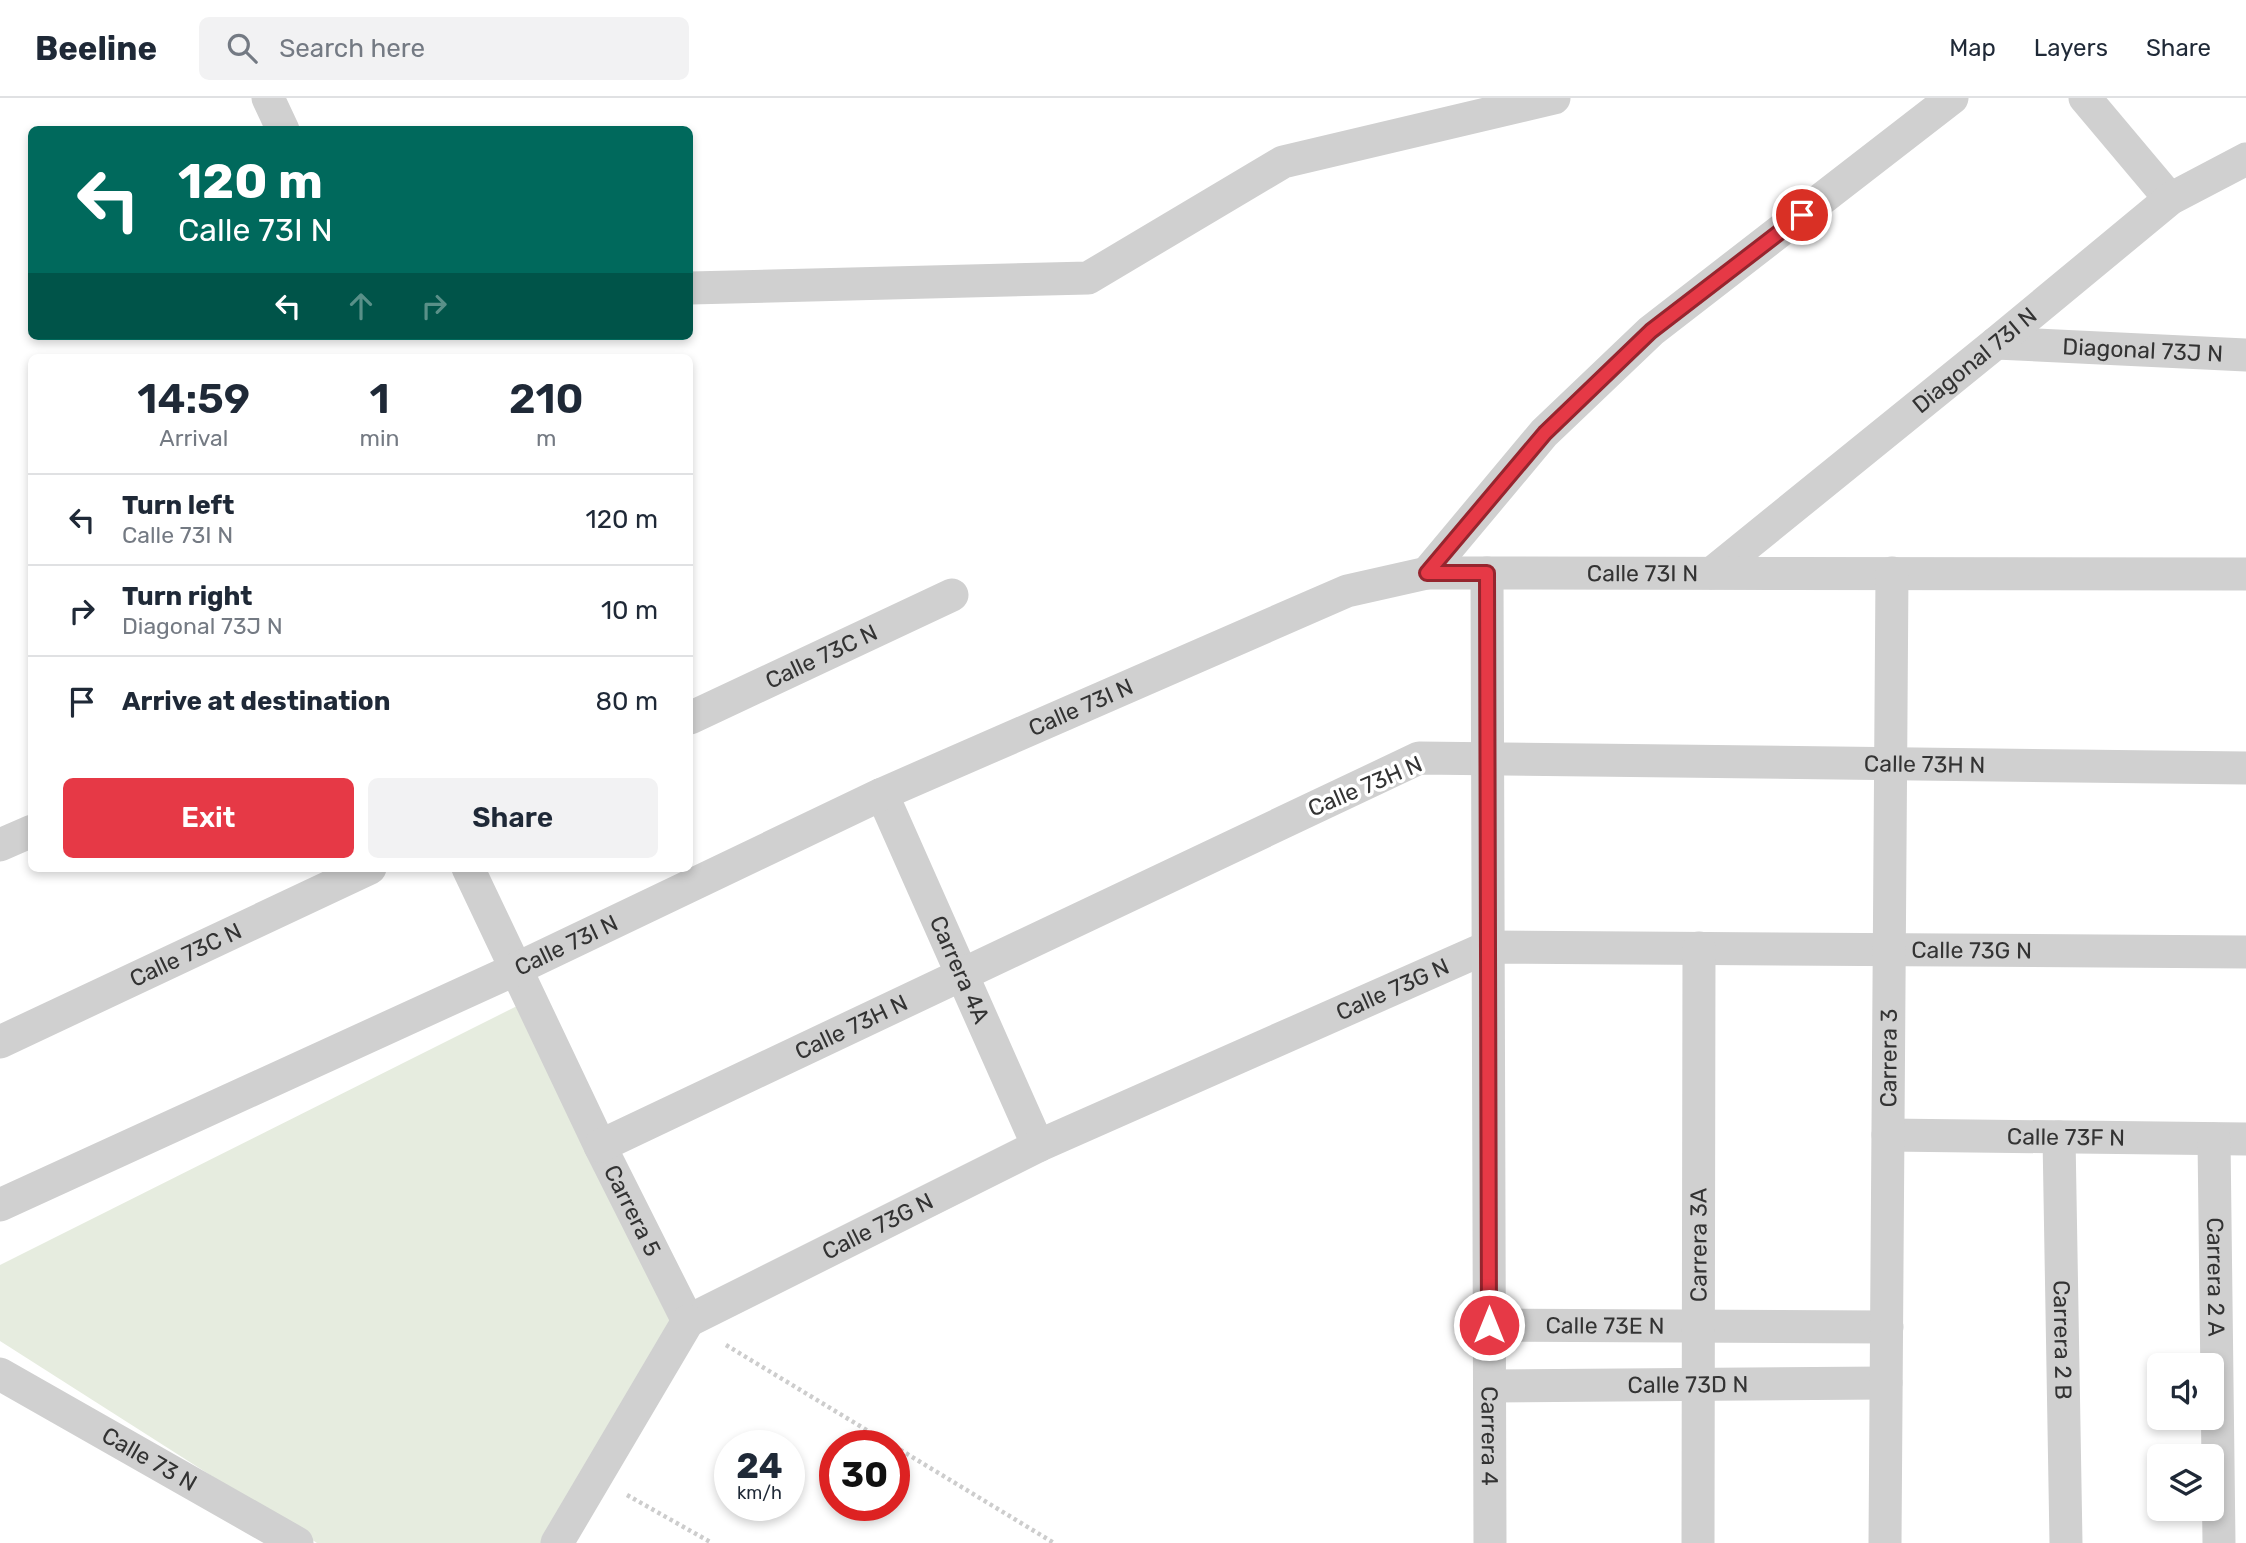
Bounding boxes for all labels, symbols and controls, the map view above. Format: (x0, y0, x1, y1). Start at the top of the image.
search box (199, 17, 689, 80)
text: Beeline (35, 29, 157, 68)
icon: search (223, 29, 261, 67)
text: Search here (279, 33, 425, 64)
text: Map (1949, 34, 1996, 62)
text: Layers (2034, 34, 2108, 62)
text: Share (2146, 34, 2211, 62)
text: 120 m (178, 152, 323, 210)
icon: left (63, 154, 154, 245)
pin (1772, 185, 1832, 245)
icon: arrive (1783, 196, 1821, 234)
text: Calle 73I N (178, 211, 333, 249)
icon: left (269, 287, 307, 325)
icon: ahead (342, 287, 380, 325)
icon: right (415, 287, 453, 325)
street label: Diagonal 73I N (1907, 301, 2043, 419)
street label: Diagonal 73J N (2062, 332, 2224, 368)
text: 14:59 (137, 374, 250, 424)
text: 1 (370, 374, 390, 424)
text: 210 (509, 374, 584, 424)
text: Arrival (159, 424, 228, 452)
text: min (360, 424, 400, 452)
text: m (536, 424, 557, 452)
text: Turn left (122, 490, 234, 521)
icon: left (63, 501, 101, 539)
text: 120 m (586, 504, 658, 535)
text: Calle 73I N (122, 521, 233, 549)
street label: Calle 73I N (1587, 559, 1698, 587)
text: Turn right (122, 581, 252, 612)
icon: right (63, 592, 101, 630)
text: 10 m (601, 595, 658, 626)
text: Diagonal 73J N (122, 612, 283, 640)
street label: Calle 73C N (761, 618, 882, 695)
street label: Calle 73I N (1024, 672, 1137, 742)
icon: arrive (63, 683, 101, 721)
text: Arrive at destination (122, 686, 390, 717)
text: 80 m (595, 686, 658, 717)
street label: Calle 73H N (1304, 749, 1426, 823)
street label: Calle 73H N (1864, 749, 1986, 779)
button: Exit (63, 778, 354, 858)
button: Share (368, 778, 658, 858)
street label: Calle 73I N (510, 908, 622, 982)
street label: Carrera 4A (924, 911, 996, 1028)
street label: Calle 73C N (125, 916, 246, 993)
street label: Calle 73G N (1911, 936, 2032, 965)
street label: Calle 73G N (1332, 952, 1453, 1026)
street label: Calle 73H N (790, 988, 912, 1066)
street label: Carrera 3 (1874, 1008, 1903, 1108)
street label: Calle 73F N (2007, 1122, 2125, 1152)
street label: Carrera 5 (598, 1160, 667, 1261)
street label: Calle 73G N (817, 1187, 938, 1266)
street label: Carrera 3A (1684, 1188, 1713, 1302)
street label: Carrera 2 A (2201, 1217, 2230, 1337)
street label: Carrera 2 B (2047, 1280, 2078, 1400)
position arrow (1452, 1288, 1526, 1362)
street label: Calle 73E N (1545, 1311, 1665, 1340)
map controls (2147, 1353, 2224, 1521)
button: sound (2147, 1353, 2224, 1430)
street label: Calle 73D N (1627, 1370, 1749, 1399)
street label: Carrera 4 (1476, 1386, 1504, 1486)
street label: Calle 73 N (97, 1421, 202, 1497)
speed limit sign: 30 (819, 1430, 910, 1521)
button: layers (2147, 1444, 2224, 1521)
text: 24 (736, 1445, 783, 1487)
text: km/h (737, 1482, 782, 1504)

